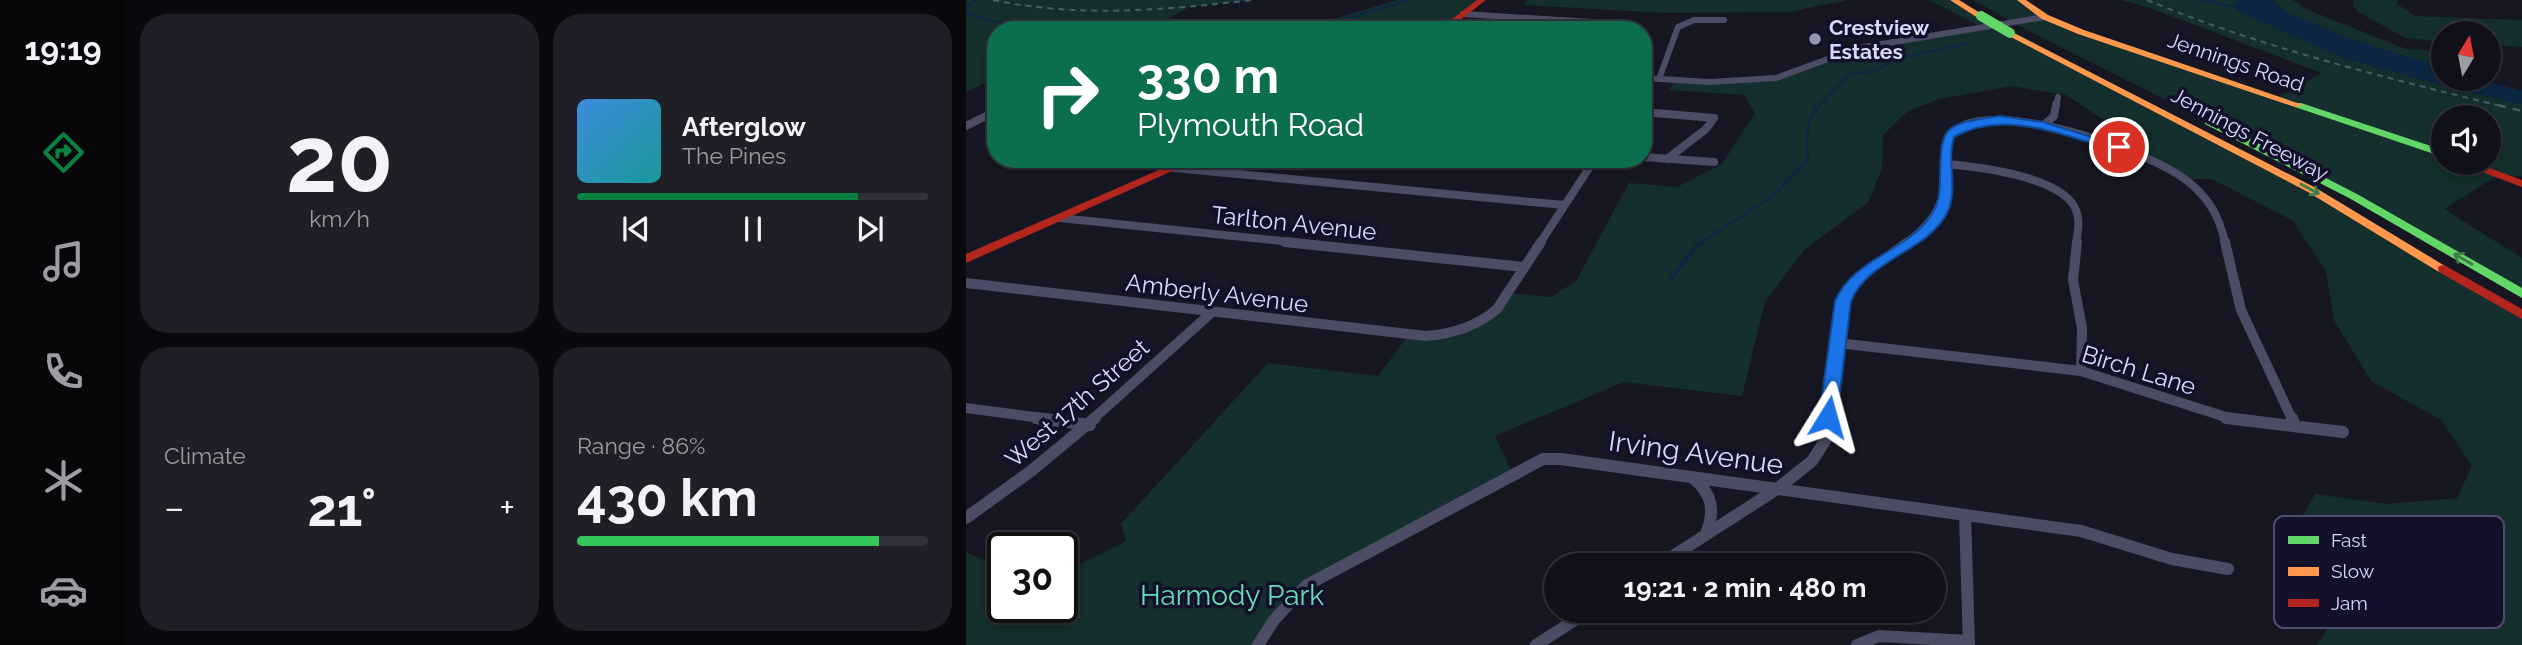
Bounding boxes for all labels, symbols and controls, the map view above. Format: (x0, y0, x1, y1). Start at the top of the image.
place label: Crestview Estates (1829, 15, 1930, 64)
north arrow (2431, 21, 2501, 91)
map controls (2431, 21, 2501, 175)
street label: Jennings Road (2165, 27, 2307, 97)
text: 19:19 (24, 30, 102, 67)
marker: Crestview Estates (1807, 31, 1823, 47)
text: 330 m (1137, 47, 1279, 104)
icon: right (1022, 49, 1113, 140)
street label: Jennings Freeway (2167, 82, 2333, 186)
button: sound (2431, 105, 2501, 175)
text: 20 (286, 106, 393, 213)
text: Plymouth Road (1137, 106, 1364, 143)
text: Afterglow (682, 112, 806, 142)
pin (2089, 117, 2149, 177)
icon: directions (39, 128, 88, 177)
icon: arrive (2100, 128, 2138, 166)
text: The Pines (682, 142, 786, 169)
one-way arrow (2299, 183, 2320, 196)
street label: Tarlton Avenue (1210, 200, 1378, 246)
text: km/h (309, 205, 370, 232)
icon: previous (617, 210, 655, 248)
icon: pause (734, 210, 772, 248)
icon: next (851, 210, 889, 248)
icon: music (39, 237, 88, 286)
one-way arrow (2454, 252, 2474, 266)
street label: Amberly Avenue (1124, 267, 1310, 319)
street label: West 17th Street (999, 333, 1155, 473)
street label: Birch Lane (2078, 339, 2200, 401)
icon: phone (39, 347, 88, 396)
position arrow (1791, 380, 1865, 454)
street label: Irving Avenue (1607, 424, 1785, 482)
text: Range · 86% (577, 432, 706, 459)
text: Climate (164, 442, 246, 469)
icon: climate (39, 456, 88, 505)
text: 430 km (577, 467, 758, 528)
text: 21° (308, 477, 376, 538)
text: − (164, 485, 184, 530)
text: + (499, 485, 515, 530)
legend (2274, 516, 2504, 628)
text: Fast (2331, 529, 2367, 551)
speed limit sign: 30 (987, 532, 1078, 623)
text: Slow (2331, 560, 2375, 582)
icon: car (39, 566, 88, 615)
text: 19:21 · 2 min · 480 m (1623, 573, 1867, 603)
park label: Harmody Park (1140, 579, 1324, 612)
text: Jam (2331, 592, 2368, 614)

